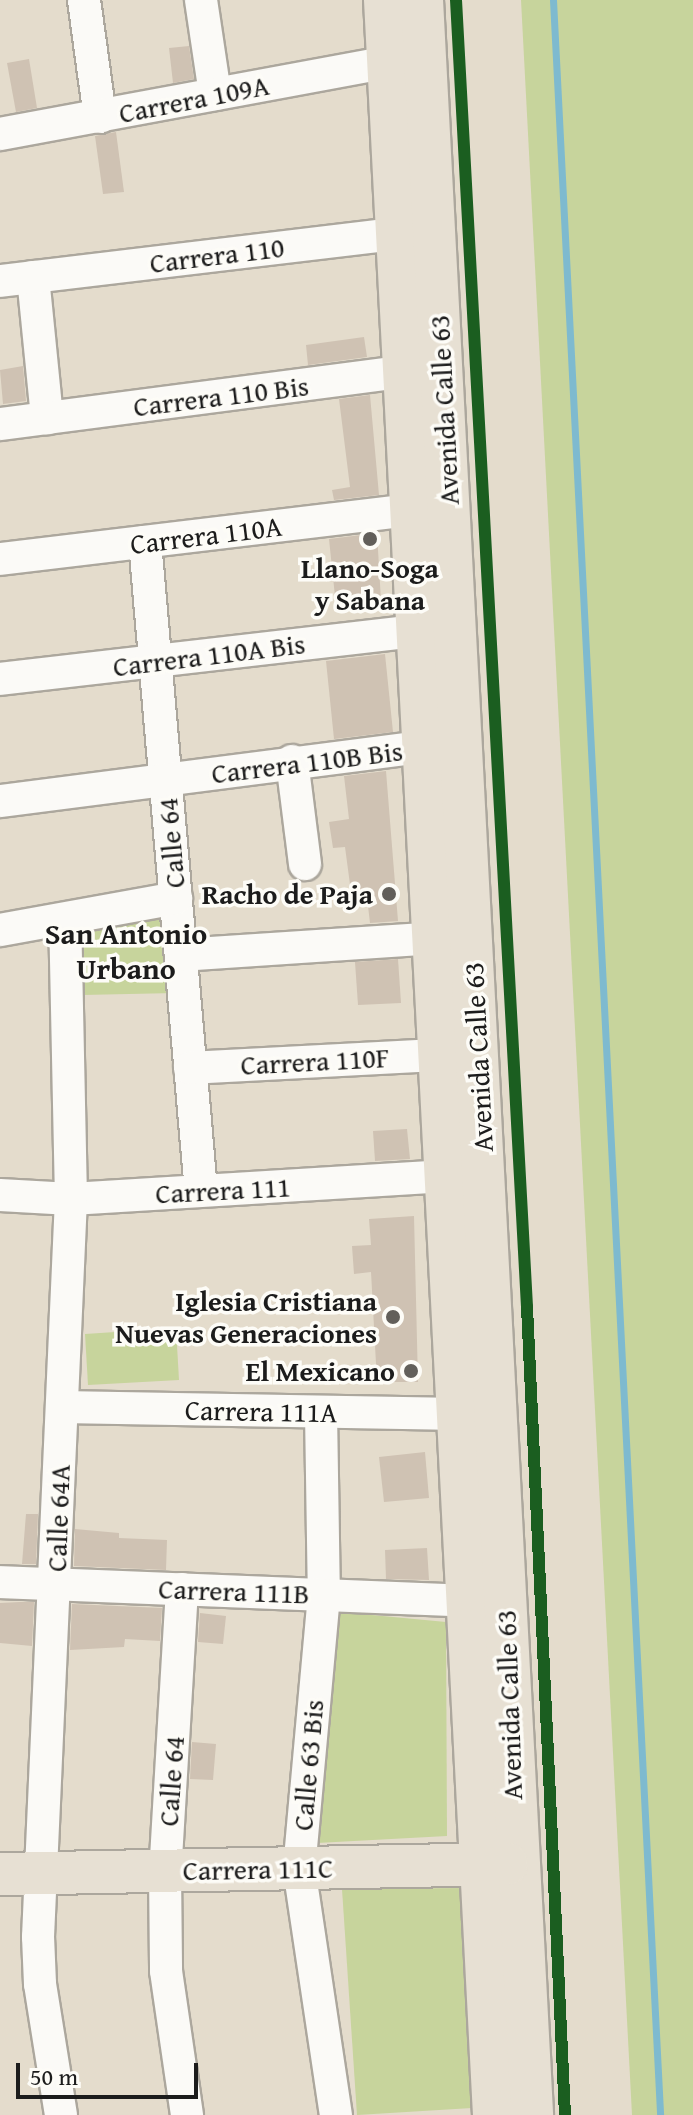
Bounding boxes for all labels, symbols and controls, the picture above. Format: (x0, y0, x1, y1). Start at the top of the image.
street label: Carrera 109A (116, 68, 272, 130)
street label: Carrera 110 (148, 230, 286, 280)
street label: Avenida Calle 63 (422, 314, 466, 506)
street label: Carrera 110 Bis (131, 369, 311, 423)
street label: Carrera 110A (128, 509, 284, 561)
marker: Llano-Soga y Sabana (361, 530, 379, 548)
place label: Llano-Soga y Sabana (301, 551, 439, 617)
street label: Carrera 110A Bis (111, 627, 307, 683)
street label: Carrera 110B Bis (210, 734, 404, 790)
street label: Calle 64 (150, 796, 192, 890)
place label: Racho de Paja (202, 877, 373, 911)
marker: Racho de Paja (380, 885, 398, 903)
district label: San Antonio Urbano (45, 915, 207, 986)
street label: Avenida Calle 63 (456, 961, 500, 1153)
street label: Carrera 110F (240, 1040, 390, 1082)
street label: Carrera 111 (155, 1170, 291, 1210)
place label: Iglesia Cristiana Nuevas Generaciones (115, 1284, 377, 1350)
marker: Iglesia Cristiana Nuevas Generaciones (384, 1308, 402, 1326)
place label: El Mexicano (246, 1354, 395, 1388)
marker: El Mexicano (402, 1362, 420, 1380)
street label: Carrera 111A (185, 1393, 337, 1429)
street label: Calle 64A (39, 1464, 77, 1572)
street label: Carrera 111B (158, 1572, 310, 1610)
street label: Avenida Calle 63 (489, 1609, 529, 1801)
street label: Calle 63 Bis (286, 1698, 330, 1832)
street label: Calle 64 (151, 1735, 191, 1827)
street label: Carrera 111C (182, 1851, 334, 1887)
scale bar (20, 2047, 202, 2097)
text: 50 m (30, 2059, 78, 2094)

